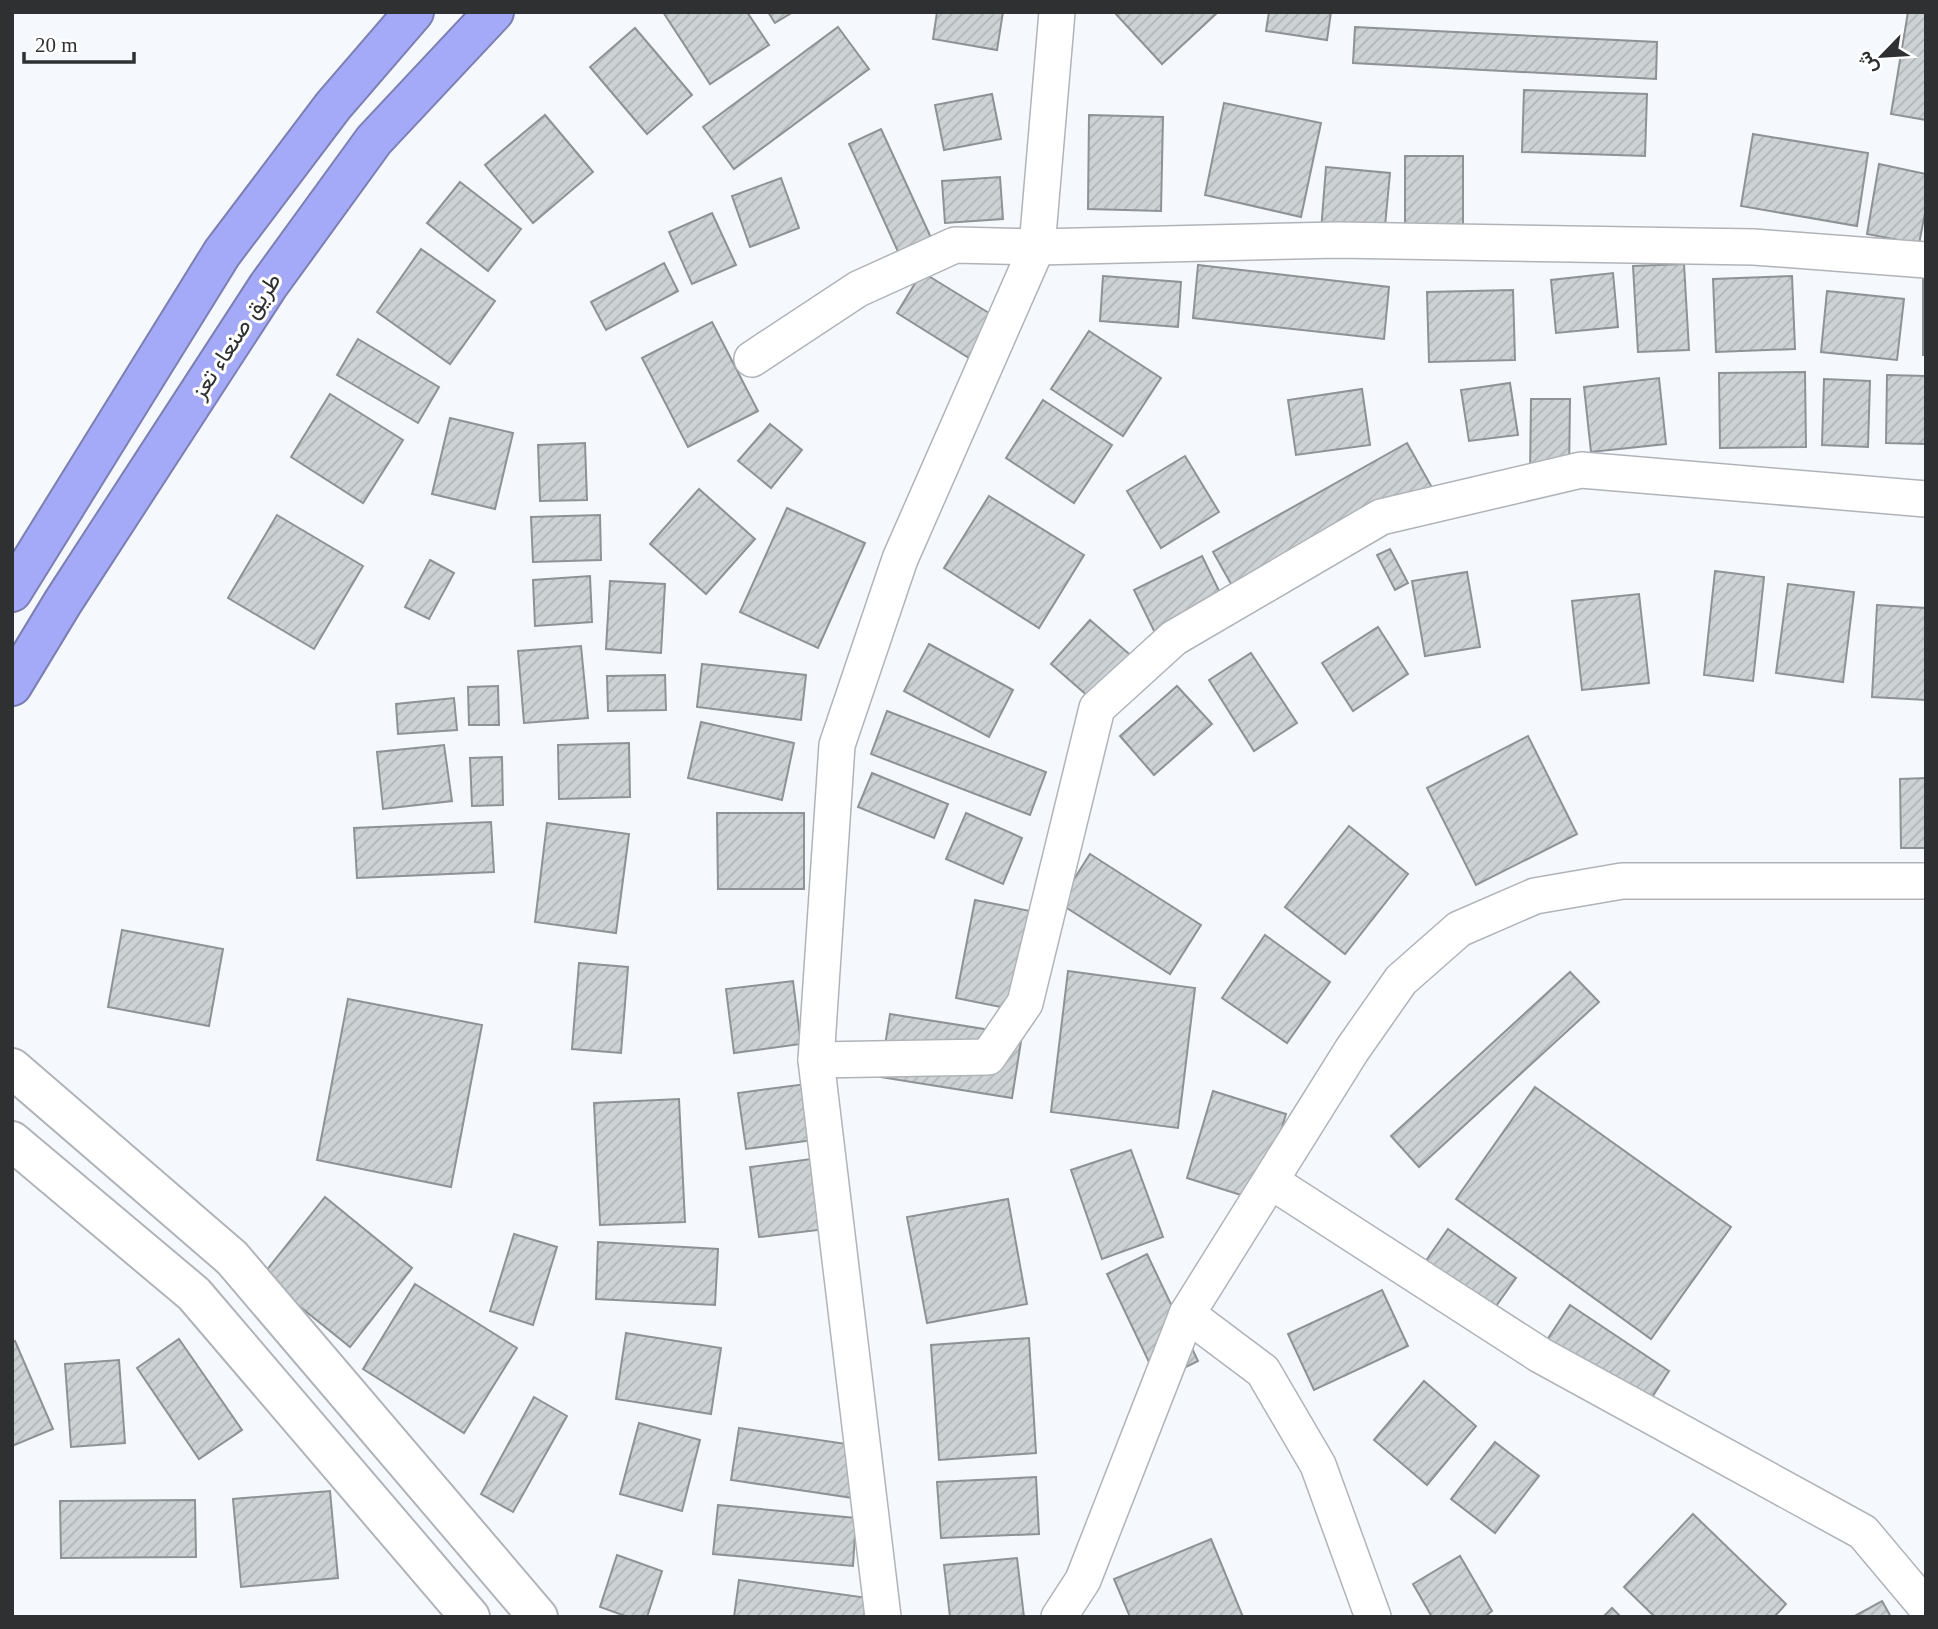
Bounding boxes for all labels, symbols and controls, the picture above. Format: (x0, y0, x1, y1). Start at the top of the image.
scale bar (24, 21, 135, 65)
north arrow (1847, 21, 1917, 91)
text: 20 m (35, 33, 78, 57)
text: ش (1853, 48, 1882, 78)
street label: طريق صنعاء تعز (186, 268, 288, 405)

